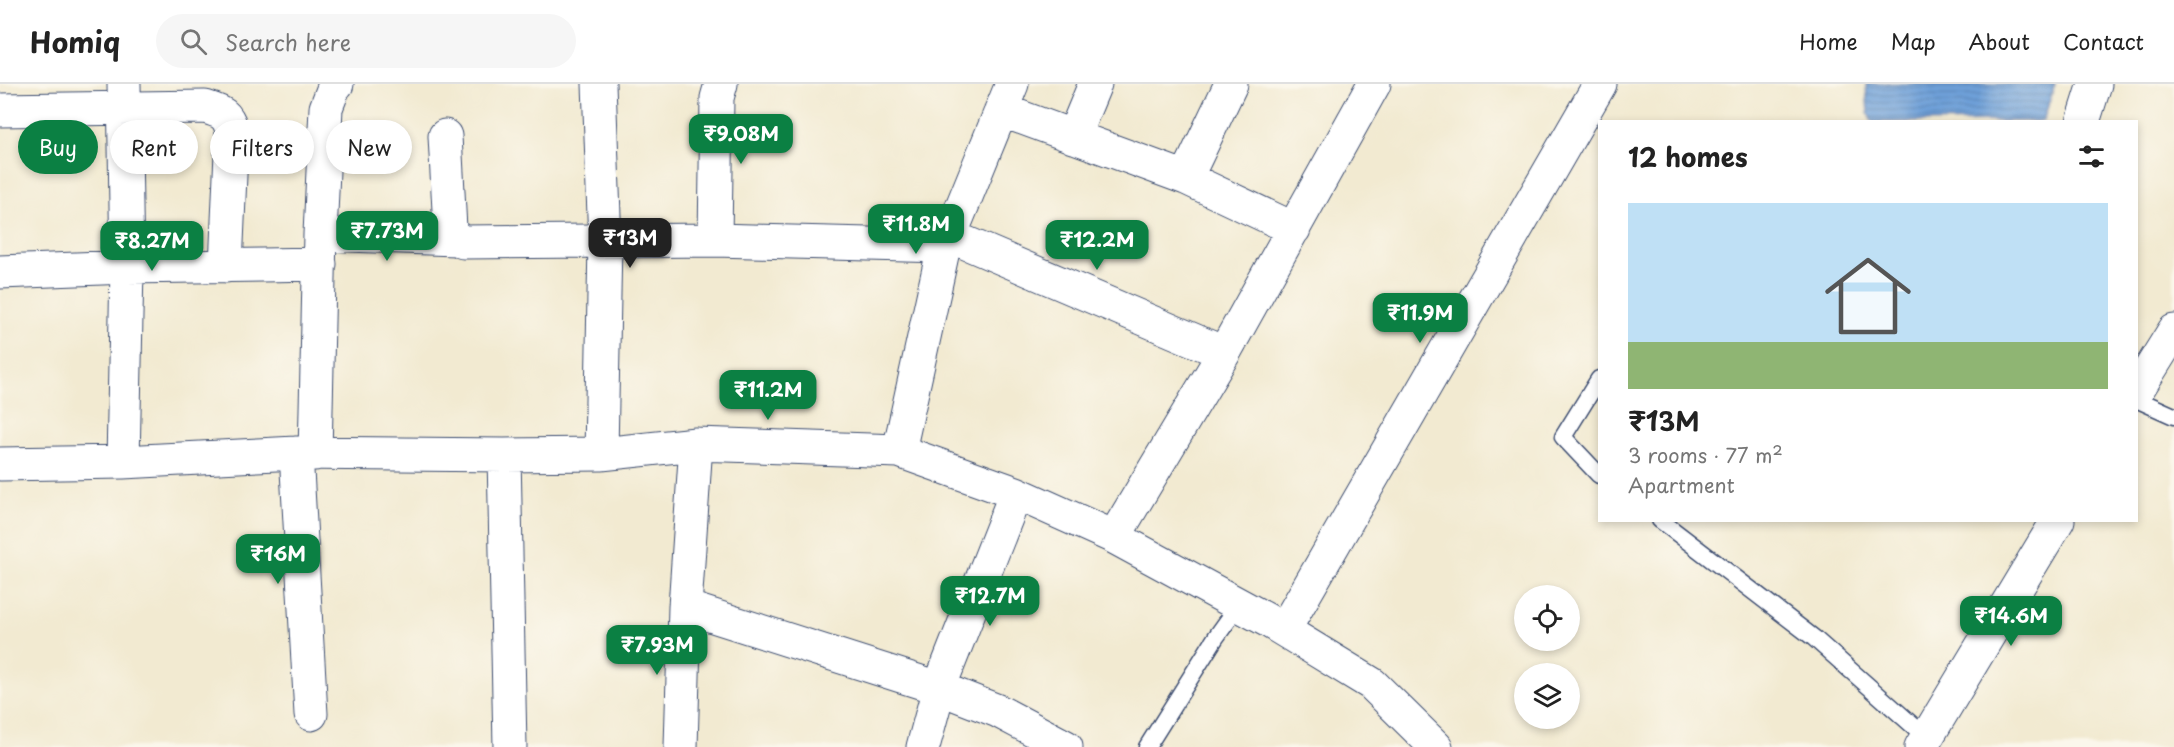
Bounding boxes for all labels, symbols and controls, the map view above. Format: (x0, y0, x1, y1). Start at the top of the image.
search box (156, 14, 576, 68)
text: Homiq (30, 20, 120, 63)
icon: search (177, 25, 210, 58)
text: Search here (225, 25, 351, 58)
text: Home (1799, 25, 1858, 57)
text: Map (1891, 25, 1936, 57)
text: About (1969, 25, 2030, 57)
text: Contact (2063, 25, 2144, 57)
pin: ₹9.08M (692, 114, 790, 165)
text: ₹9.08M (703, 118, 779, 148)
chip: Buy (18, 120, 98, 174)
chip: Rent (110, 120, 198, 174)
chip: Filters (210, 120, 314, 174)
chip: New (326, 120, 412, 174)
text: 12 homes (1628, 137, 1748, 176)
icon: filters (2075, 140, 2108, 173)
pin: ₹11.8M (867, 204, 965, 255)
text: ₹11.8M (882, 208, 950, 238)
pin: ₹7.73M (338, 211, 436, 262)
text: ₹7.73M (350, 215, 424, 245)
pin: ₹13M (594, 218, 666, 269)
pin: ₹12.2M (1048, 220, 1146, 271)
pin: ₹8.27M (103, 221, 201, 272)
text: ₹13M (602, 222, 658, 252)
text: ₹12.2M (1060, 224, 1134, 254)
text: ₹8.27M (114, 225, 190, 255)
icon: home (1814, 242, 1922, 350)
pin: ₹11.9M (1371, 293, 1469, 344)
text: ₹11.9M (1387, 297, 1453, 327)
pin: ₹11.2M (719, 370, 817, 421)
text: ₹11.2M (733, 374, 803, 404)
text: ₹13M (1628, 401, 1700, 440)
text: 3 rooms · 77 m² (1628, 440, 1783, 470)
text: Apartment (1628, 470, 1735, 500)
pin: ₹16M (242, 534, 314, 585)
text: ₹16M (250, 538, 306, 568)
pin: ₹12.7M (941, 576, 1039, 627)
text: ₹12.7M (954, 580, 1026, 610)
map controls (1514, 585, 1580, 729)
button: locate (1514, 585, 1580, 651)
pin: ₹14.6M (1962, 596, 2060, 647)
text: ₹14.6M (1974, 600, 2048, 630)
pin: ₹7.93M (608, 625, 706, 676)
text: ₹7.93M (620, 629, 694, 659)
button: layers (1514, 663, 1580, 729)

